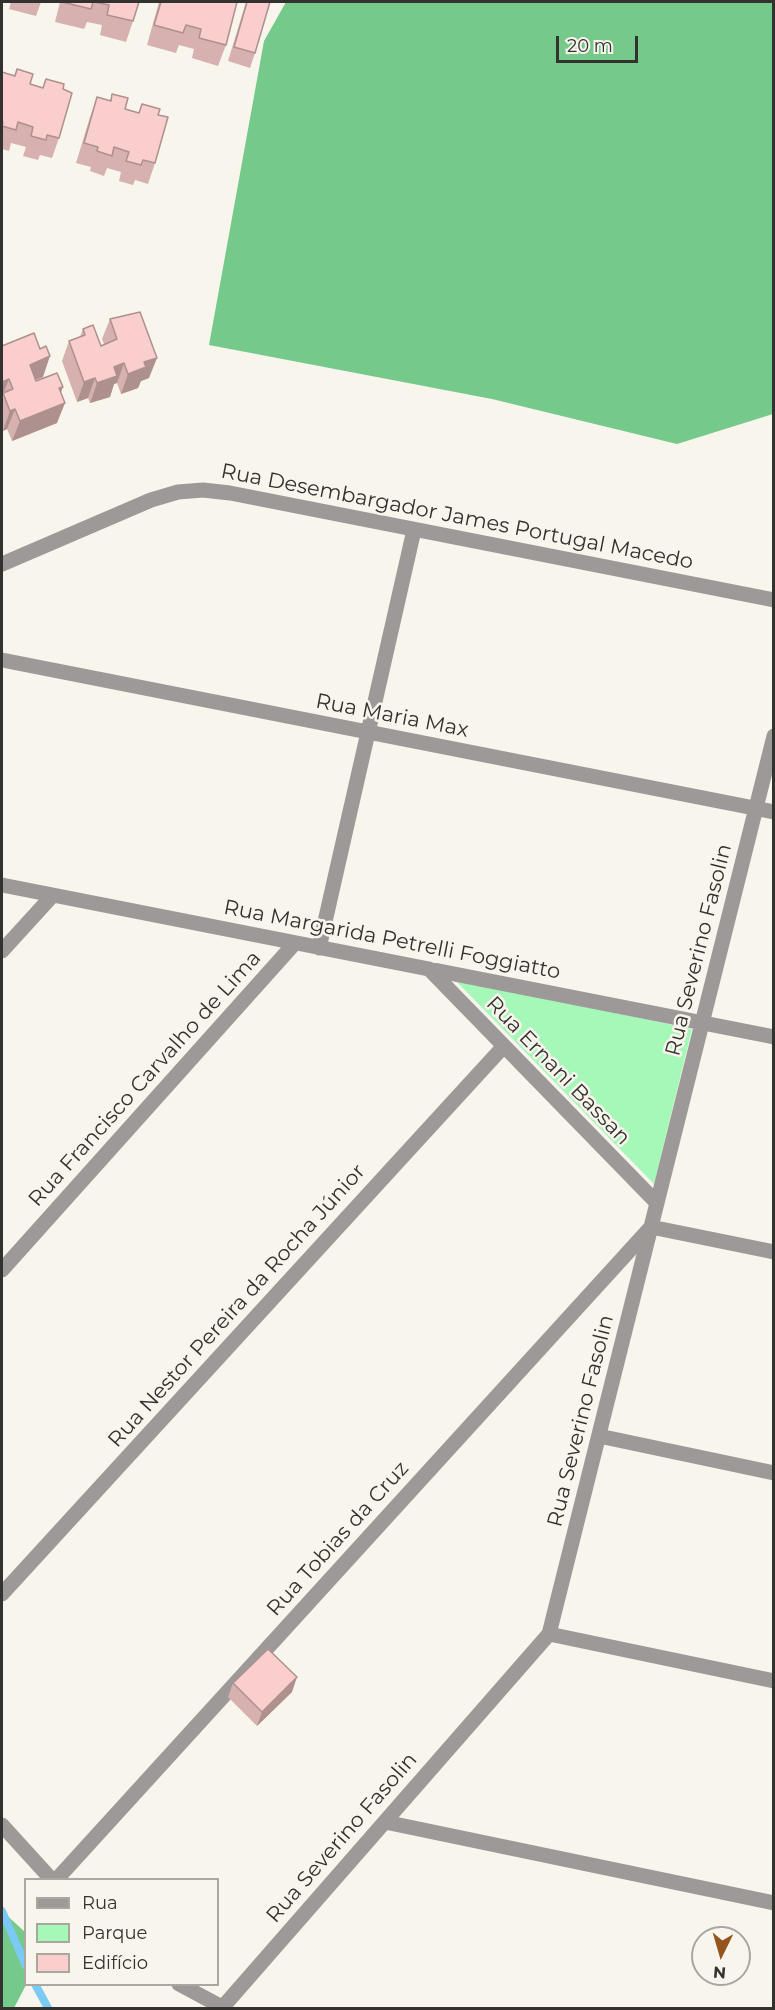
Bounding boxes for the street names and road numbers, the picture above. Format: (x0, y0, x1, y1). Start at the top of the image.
street label: Rua Desembargador James Portugal Macedo (219, 459, 695, 575)
street label: Rua Maria Max (313, 689, 471, 743)
street label: Rua Severino Fasolin (660, 842, 738, 1058)
street label: Rua Margarida Petrelli Foggiatto (222, 895, 562, 985)
street label: Rua Francisco Carvalho de Lima (24, 946, 266, 1212)
street label: Rua Ernani Bassan (481, 991, 635, 1151)
street label: Rua Nestor Pereira da Rocha Júnior (103, 1159, 371, 1453)
street label: Rua Severino Fasolin (542, 1313, 620, 1529)
street label: Rua Tobias da Cruz (262, 1456, 414, 1622)
street label: Rua Severino Fasolin (261, 1748, 423, 1928)

